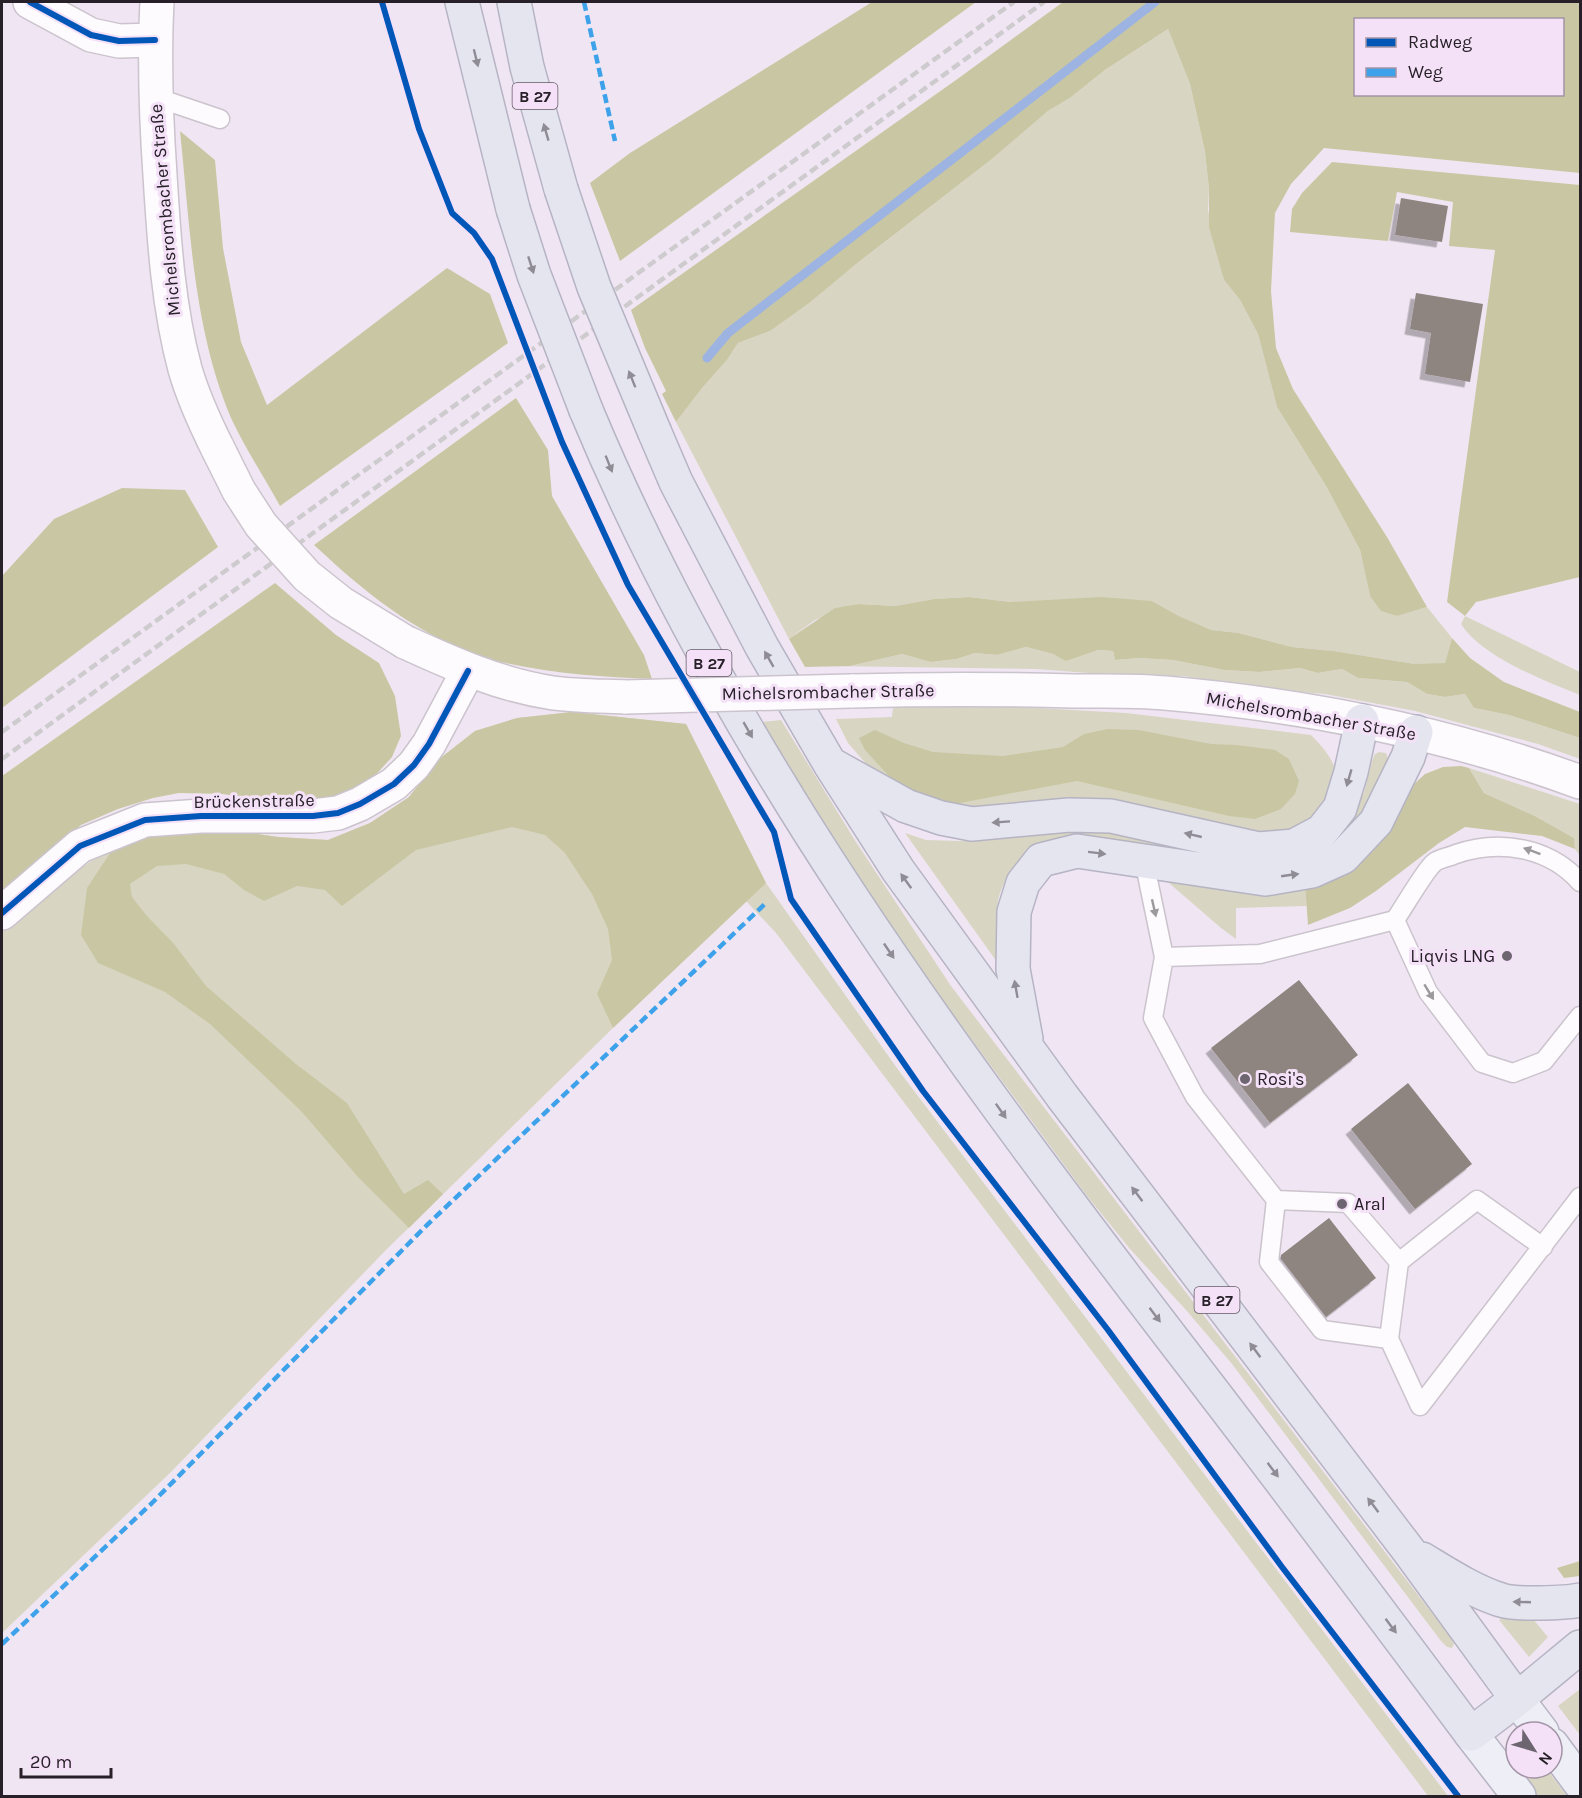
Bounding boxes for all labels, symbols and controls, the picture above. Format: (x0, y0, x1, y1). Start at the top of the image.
legend (1354, 18, 1564, 96)
text: Radweg (1408, 31, 1472, 53)
one-way arrow (471, 49, 481, 68)
text: Weg (1408, 61, 1443, 83)
road number: B 27 (512, 83, 558, 109)
street label: Michelsrombacher Straße (145, 103, 185, 317)
one-way arrow (540, 123, 550, 141)
one-way arrow (527, 256, 536, 274)
one-way arrow (627, 370, 637, 388)
one-way arrow (605, 455, 614, 473)
road number: B 27 (686, 650, 732, 676)
one-way arrow (764, 650, 774, 667)
street label: Michelsrombacher Straße (721, 679, 935, 705)
street label: Michelsrombacher Straße (1204, 687, 1418, 745)
one-way arrow (742, 722, 753, 738)
one-way arrow (1344, 769, 1353, 787)
street label: Brückenstraße (193, 789, 315, 813)
one-way arrow (991, 817, 1010, 826)
one-way arrow (1184, 829, 1203, 839)
one-way arrow (1523, 846, 1541, 856)
one-way arrow (1088, 848, 1107, 858)
one-way arrow (1281, 870, 1300, 879)
one-way arrow (900, 873, 912, 889)
one-way arrow (1150, 898, 1159, 917)
one-way arrow (883, 943, 895, 959)
place label: Liqvis LNG (1410, 945, 1495, 967)
marker: Liqvis LNG (1500, 949, 1514, 963)
one-way arrow (1012, 980, 1021, 999)
one-way arrow (1424, 984, 1435, 1000)
place label: Rosi's (1257, 1068, 1305, 1090)
marker: Rosi's (1238, 1072, 1252, 1086)
one-way arrow (995, 1103, 1006, 1119)
one-way arrow (1131, 1187, 1143, 1202)
place label: Aral (1354, 1193, 1386, 1215)
marker: Aral (1335, 1197, 1349, 1211)
road number: B 27 (1194, 1287, 1240, 1313)
one-way arrow (1148, 1308, 1160, 1323)
one-way arrow (1249, 1342, 1261, 1358)
one-way arrow (1267, 1463, 1279, 1478)
one-way arrow (1368, 1497, 1380, 1512)
one-way arrow (1513, 1597, 1532, 1607)
one-way arrow (1384, 1619, 1396, 1634)
north arrow (1504, 1720, 1564, 1780)
scale bar (21, 1741, 111, 1779)
text: N (1535, 1748, 1557, 1769)
text: 20 m (30, 1751, 72, 1773)

